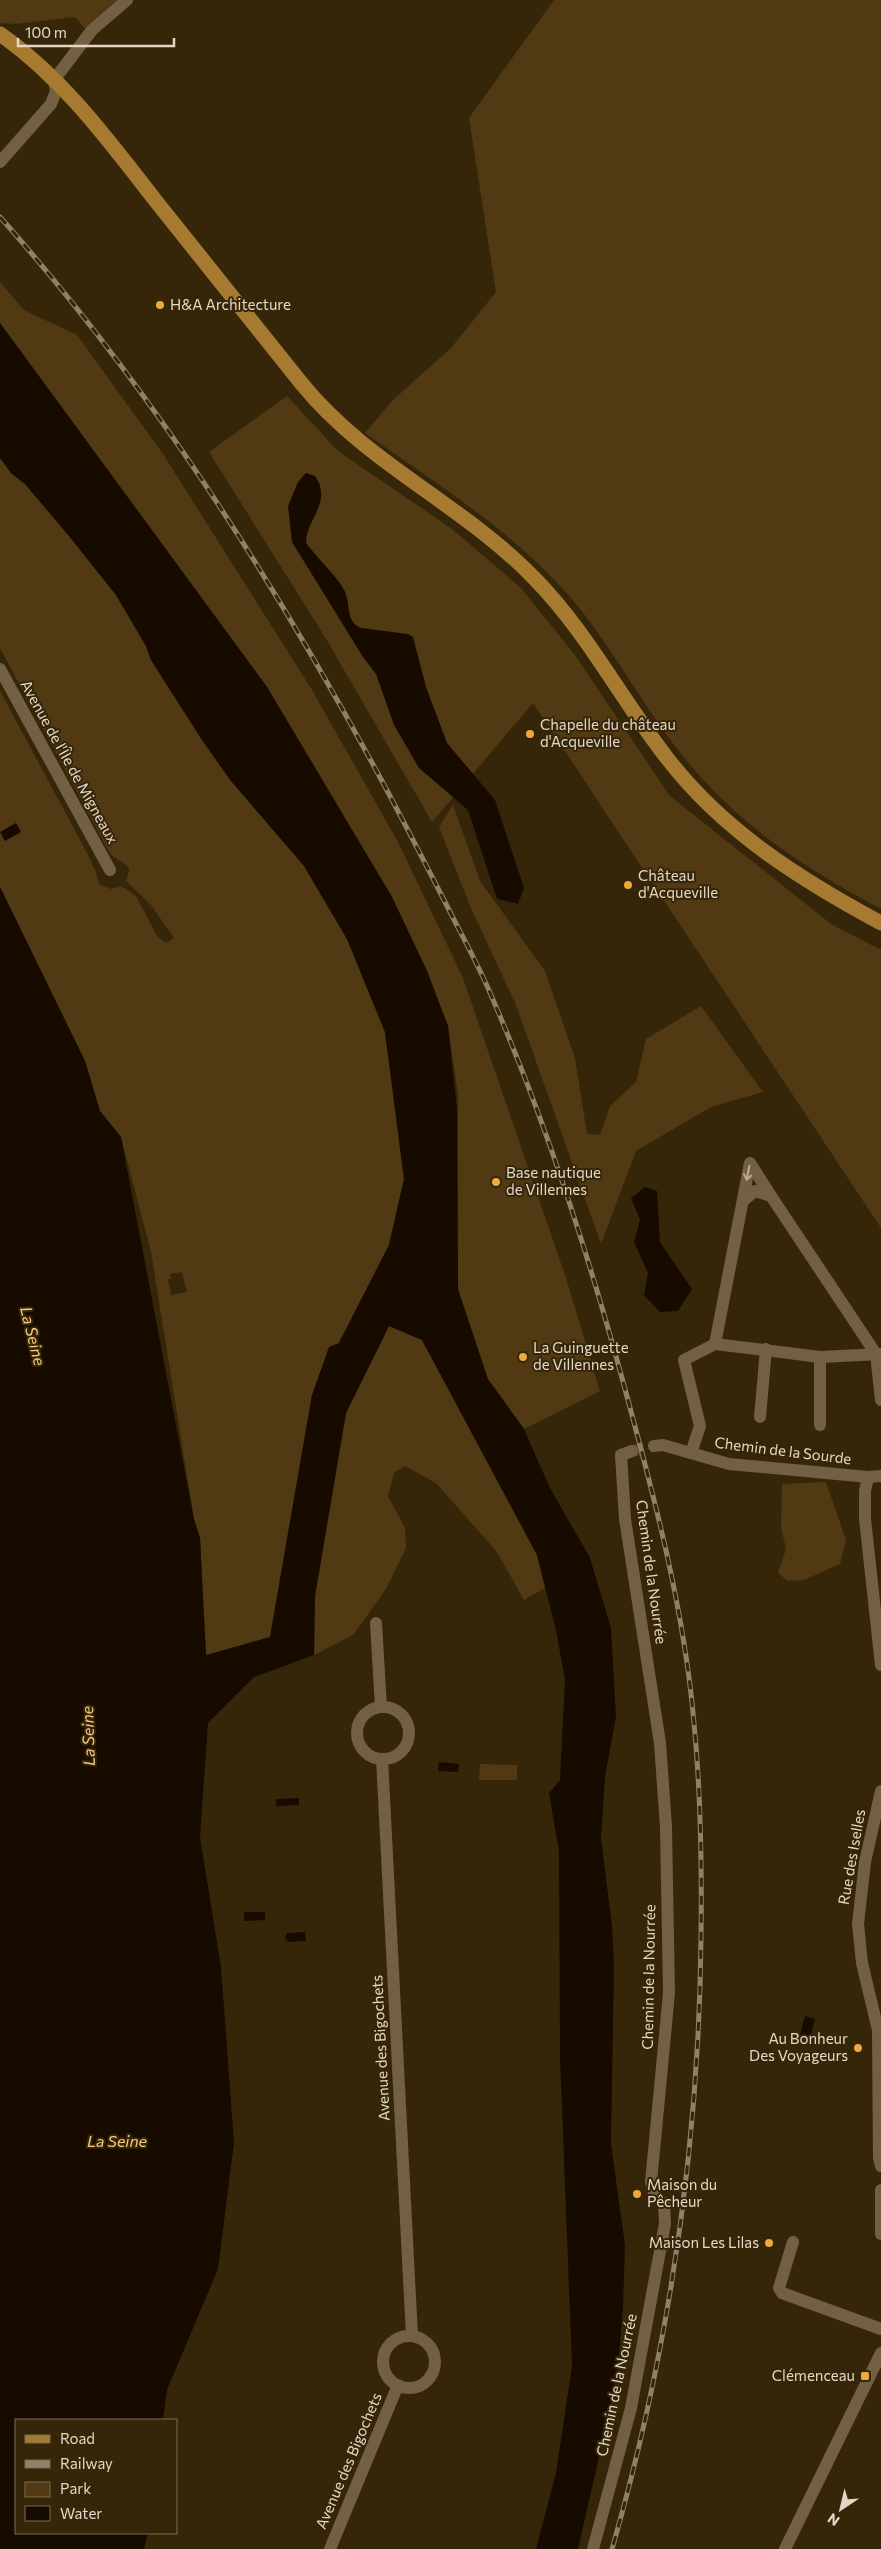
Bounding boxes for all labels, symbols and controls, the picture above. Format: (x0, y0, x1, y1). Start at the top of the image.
scale bar (18, 15, 174, 47)
text: 100 m (25, 23, 67, 41)
place label: H&A Architecture (170, 295, 291, 313)
marker: H&A Architecture (154, 299, 166, 311)
street label: Avenue de l'Île de Migneaux (17, 676, 123, 847)
place label: Chapelle du château d'Acqueville (540, 715, 676, 750)
marker: Chapelle du château d'Acqueville (524, 728, 536, 740)
place label: Château d'Acqueville (638, 866, 718, 901)
marker: Château d'Acqueville (622, 879, 634, 891)
place label: Base nautique de Villennes (506, 1163, 601, 1198)
one-way arrow (743, 1164, 753, 1180)
marker: Base nautique de Villennes (490, 1176, 502, 1188)
water label: La Seine (17, 1304, 50, 1368)
place label: La Guinguette de Villennes (533, 1338, 629, 1373)
marker: La Guinguette de Villennes (517, 1351, 529, 1363)
street label: Chemin de la Sourde (714, 1433, 853, 1467)
street label: Chemin de la Nourrée (633, 1499, 671, 1645)
water label: La Seine (77, 1705, 98, 1766)
street label: Rue des Iselles (834, 1807, 868, 1906)
street label: Chemin de la Nourrée (638, 1904, 658, 2050)
street label: Avenue des Bigochets (367, 1974, 393, 2122)
place label: Au Bonheur Des Voyageurs (749, 2029, 848, 2064)
marker: Au Bonheur Des Voyageurs (852, 2042, 864, 2054)
water label: La Seine (87, 2131, 148, 2150)
place label: Maison du Pêcheur (647, 2175, 717, 2210)
marker: Maison du Pêcheur (631, 2188, 643, 2200)
place label: Maison Les Lilas (649, 2233, 759, 2251)
marker: Maison Les Lilas (763, 2237, 775, 2249)
street label: Chemin de la Nourrée (592, 2312, 640, 2458)
place label: Clémenceau (772, 2366, 855, 2384)
marker: Clémenceau (859, 2370, 871, 2382)
street label: Avenue des Bigochets (311, 2390, 385, 2532)
legend (15, 2419, 178, 2534)
text: Road (60, 2429, 95, 2447)
text: Railway (60, 2454, 113, 2472)
text: Park (60, 2479, 91, 2497)
north arrow (816, 2484, 866, 2534)
text: Water (60, 2504, 102, 2522)
text: N (824, 2510, 842, 2530)

